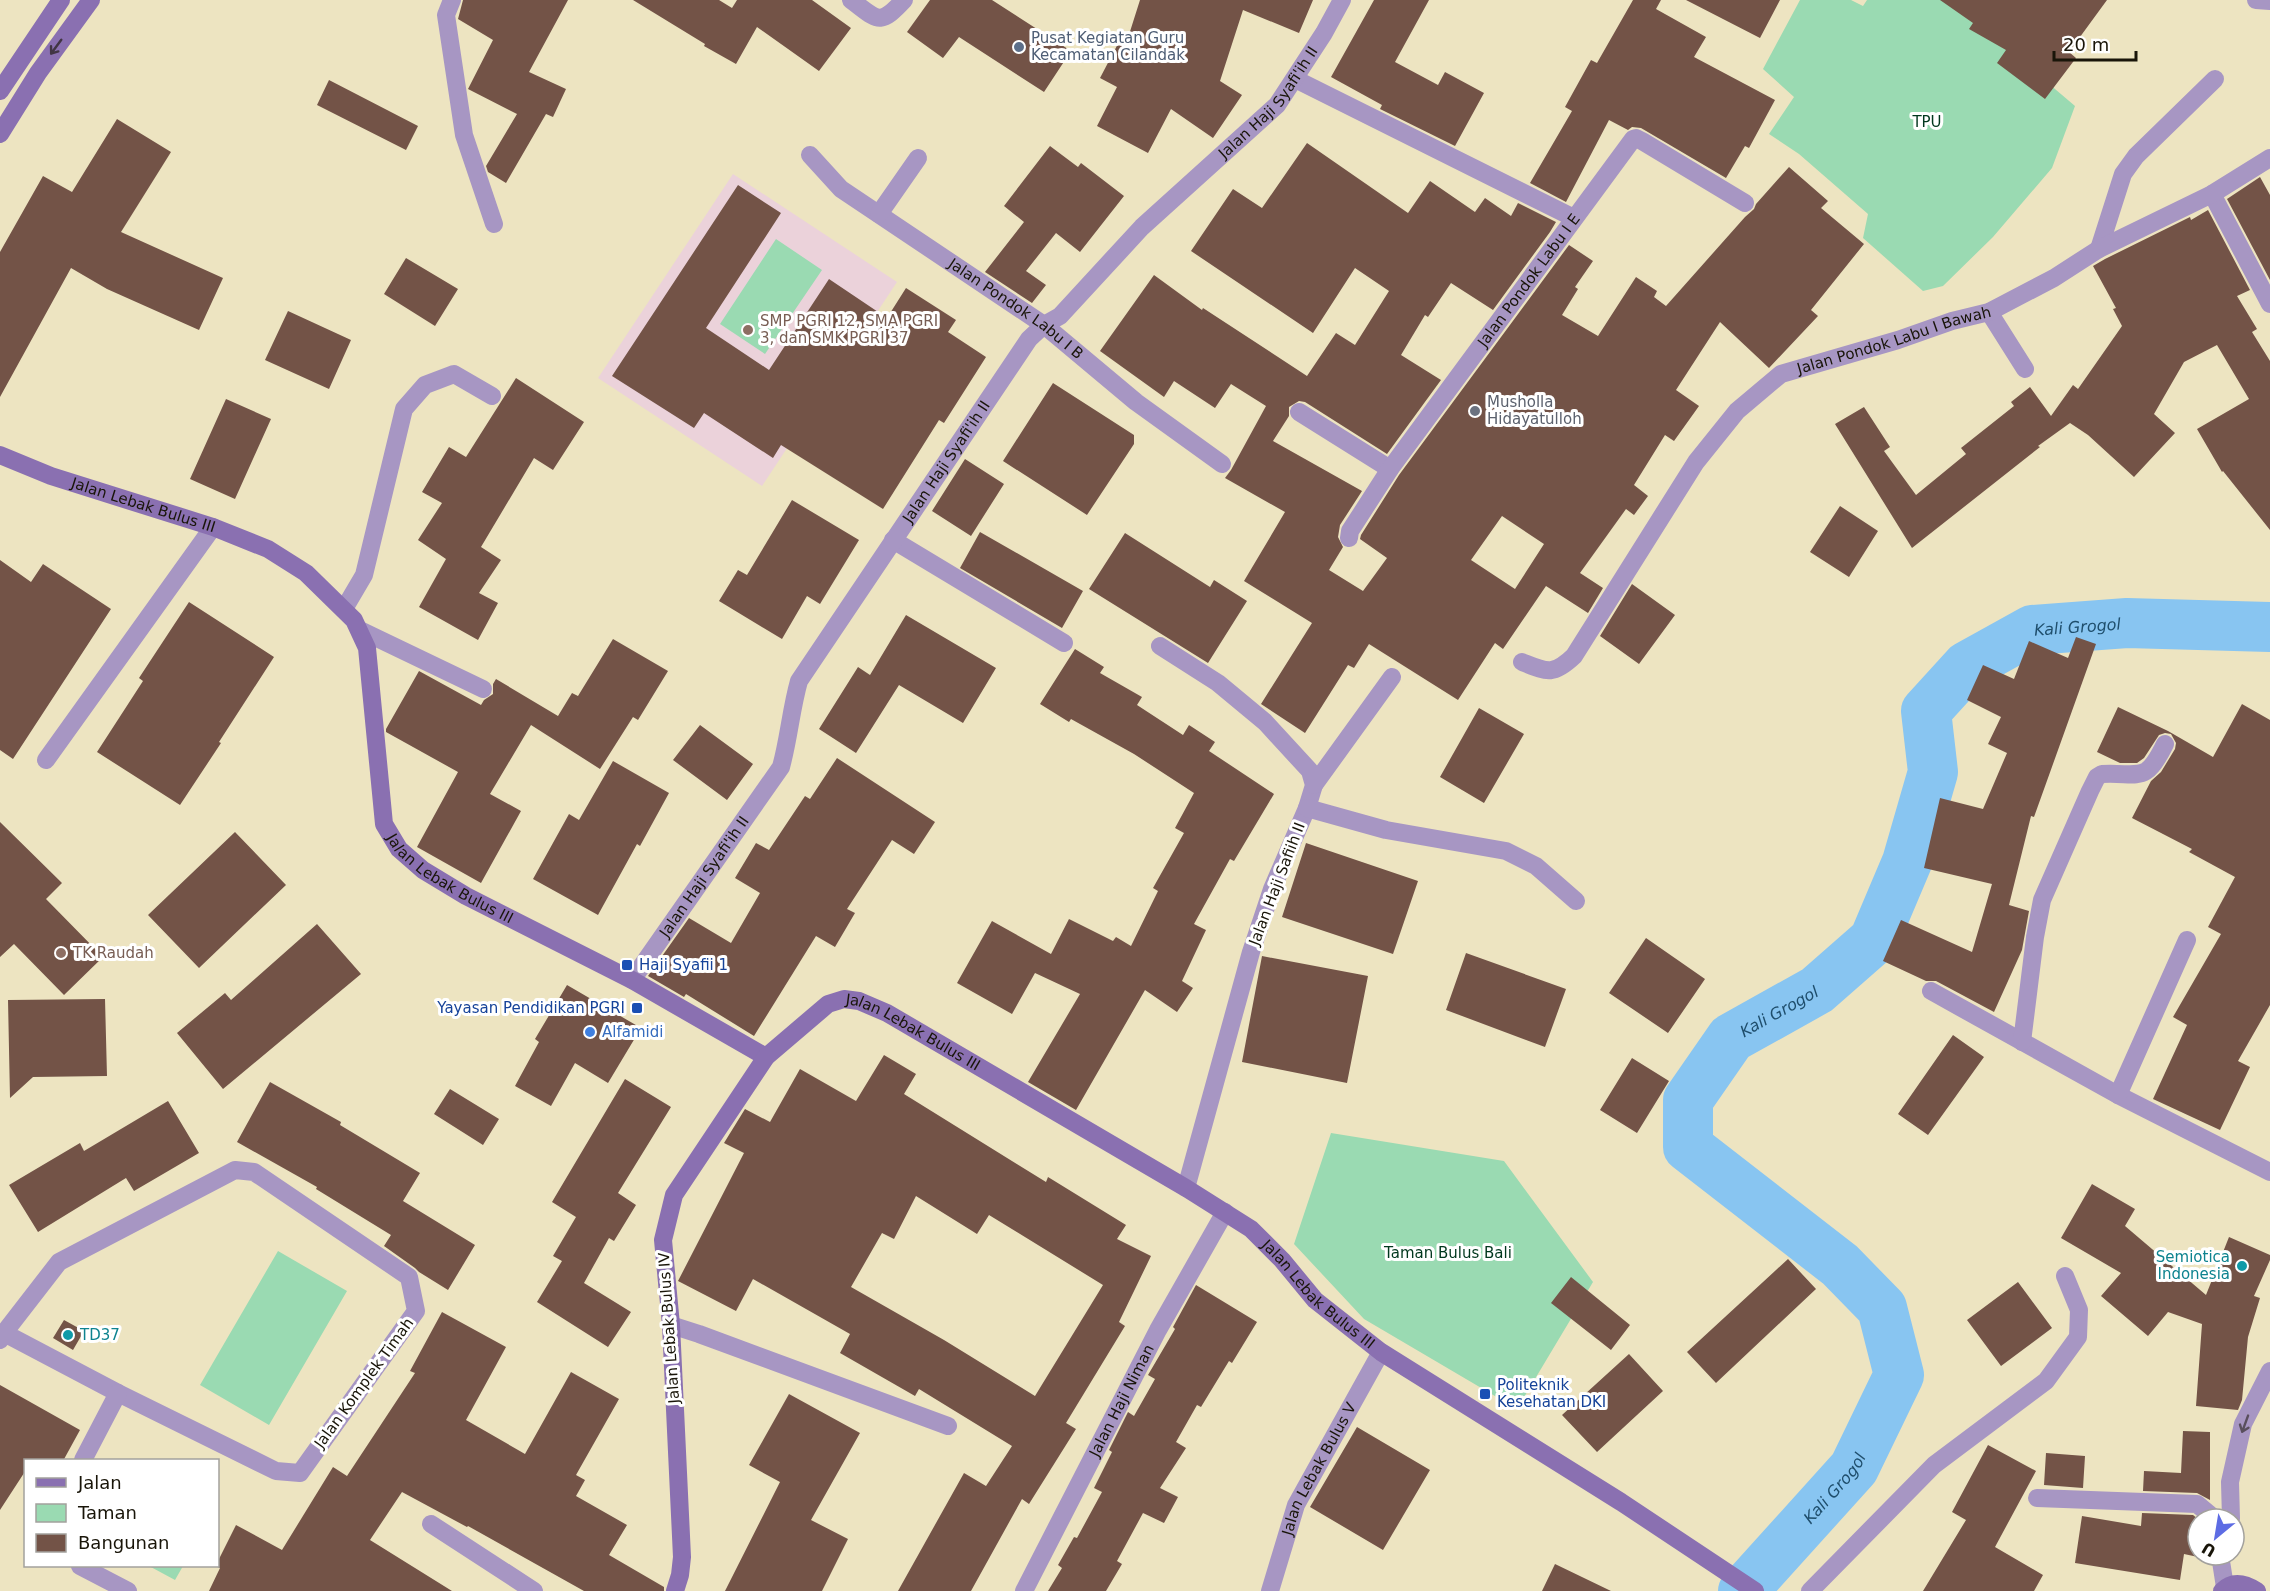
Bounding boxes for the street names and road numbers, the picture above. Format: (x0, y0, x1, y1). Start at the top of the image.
street label: Jalan Haji Syafi'ih II (1214, 43, 1322, 163)
street label: Jalan Pondok Labu I E (1473, 210, 1584, 351)
street label: Jalan Pondok Labu I B (944, 254, 1087, 363)
street label: Jalan Pondok Labu I Bawah (1794, 303, 1993, 378)
street label: Jalan Haji Syafi'ih II (898, 397, 994, 527)
street label: Jalan Lebak Bulus III (68, 474, 218, 536)
street label: Jalan Haji Syafi'ih II (655, 813, 753, 942)
street label: Jalan Haji Safiih II (1245, 820, 1309, 949)
street label: Jalan Lebak Bulus III (382, 830, 516, 927)
street label: Jalan Lebak Bulus III (844, 990, 983, 1075)
street label: Jalan Lebak Bulus III (1257, 1235, 1378, 1353)
street label: Jalan Lebak Bulus IV (655, 1251, 683, 1405)
street label: Jalan Komplek Timah (310, 1314, 417, 1452)
street label: Jalan Haji Niman (1085, 1342, 1158, 1461)
street label: Jalan Lebak Bulus V (1278, 1399, 1360, 1539)

